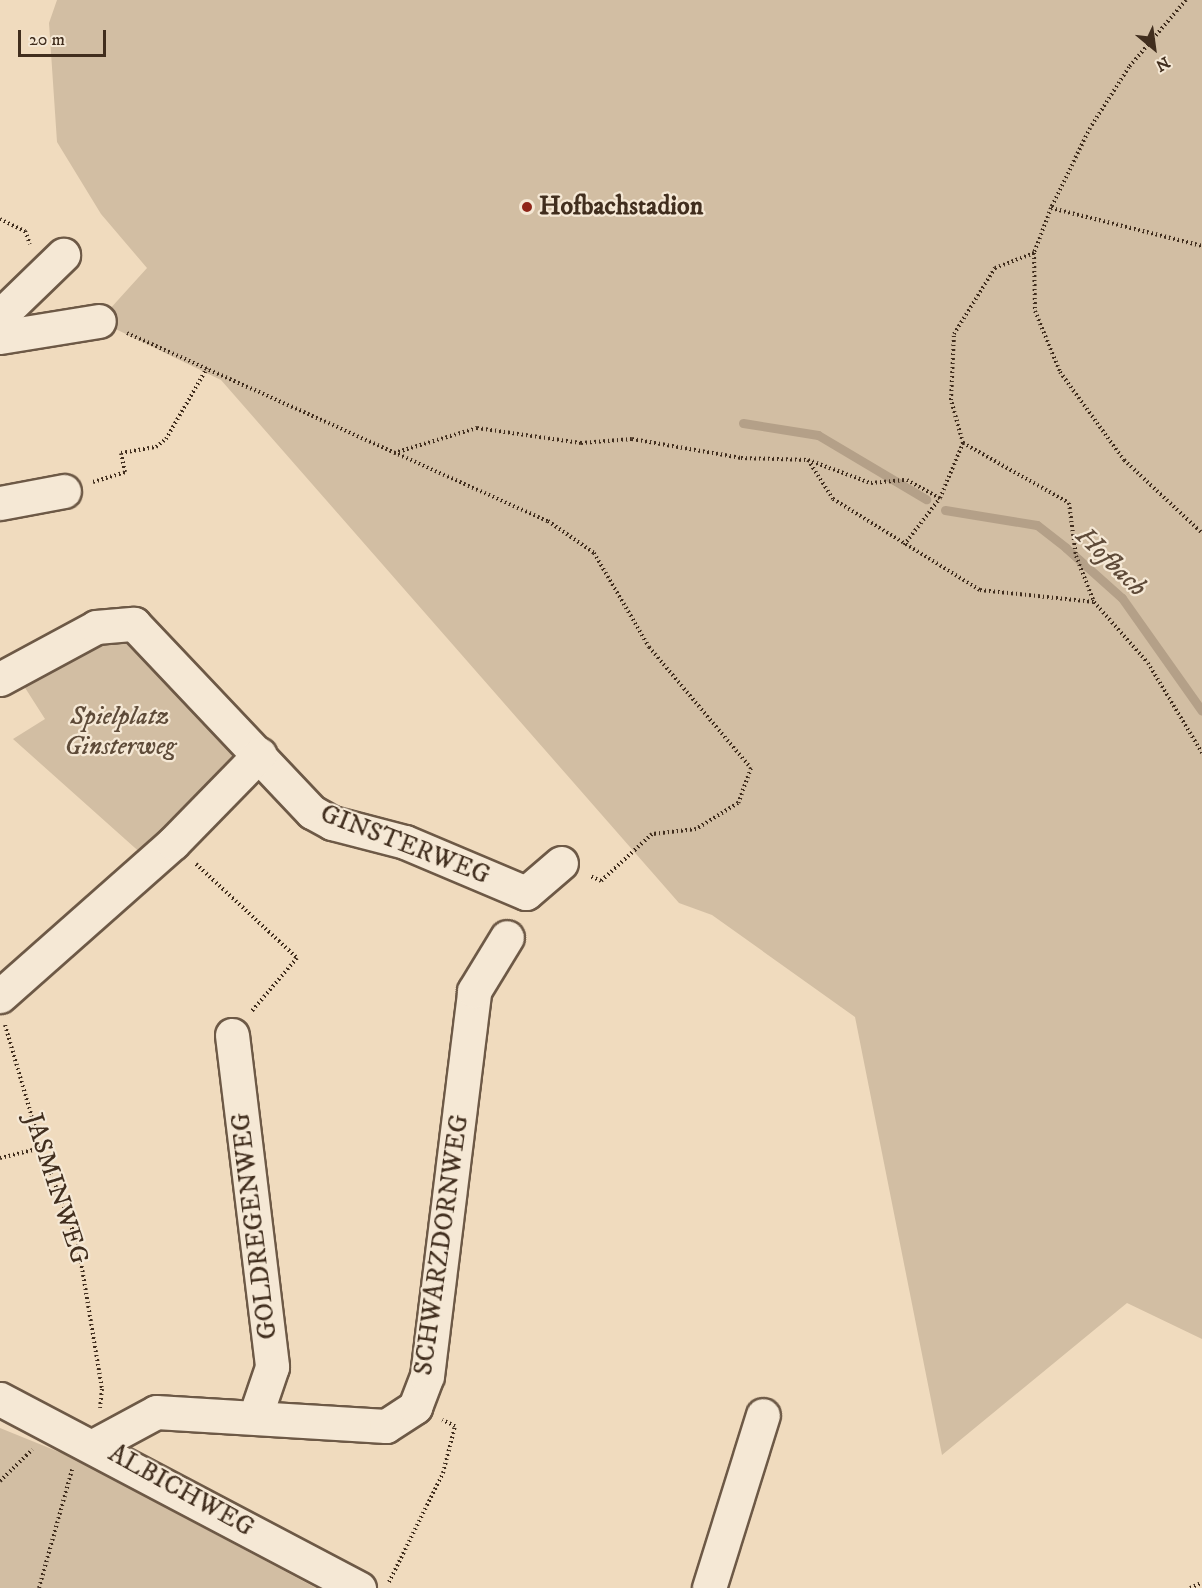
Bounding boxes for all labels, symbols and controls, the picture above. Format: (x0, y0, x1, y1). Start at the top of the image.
scale bar (21, 18, 110, 56)
north arrow (1124, 18, 1184, 78)
text: 20 m (29, 29, 65, 51)
text: N (1152, 52, 1173, 76)
place label: Hofbachstadion (539, 191, 703, 223)
marker: Hofbachstadion (520, 200, 534, 214)
water label: Hofbach (1069, 520, 1153, 604)
park label: Spielplatz Ginsterweg (64, 701, 176, 762)
street label: GINSTERWEG (316, 798, 494, 892)
street label: JASMINWEG (17, 1110, 95, 1268)
street label: GOLDREGENWEG (226, 1111, 284, 1341)
street label: SCHWARZDORNWEG (408, 1113, 476, 1377)
street label: ALBICHWEG (103, 1438, 259, 1544)

